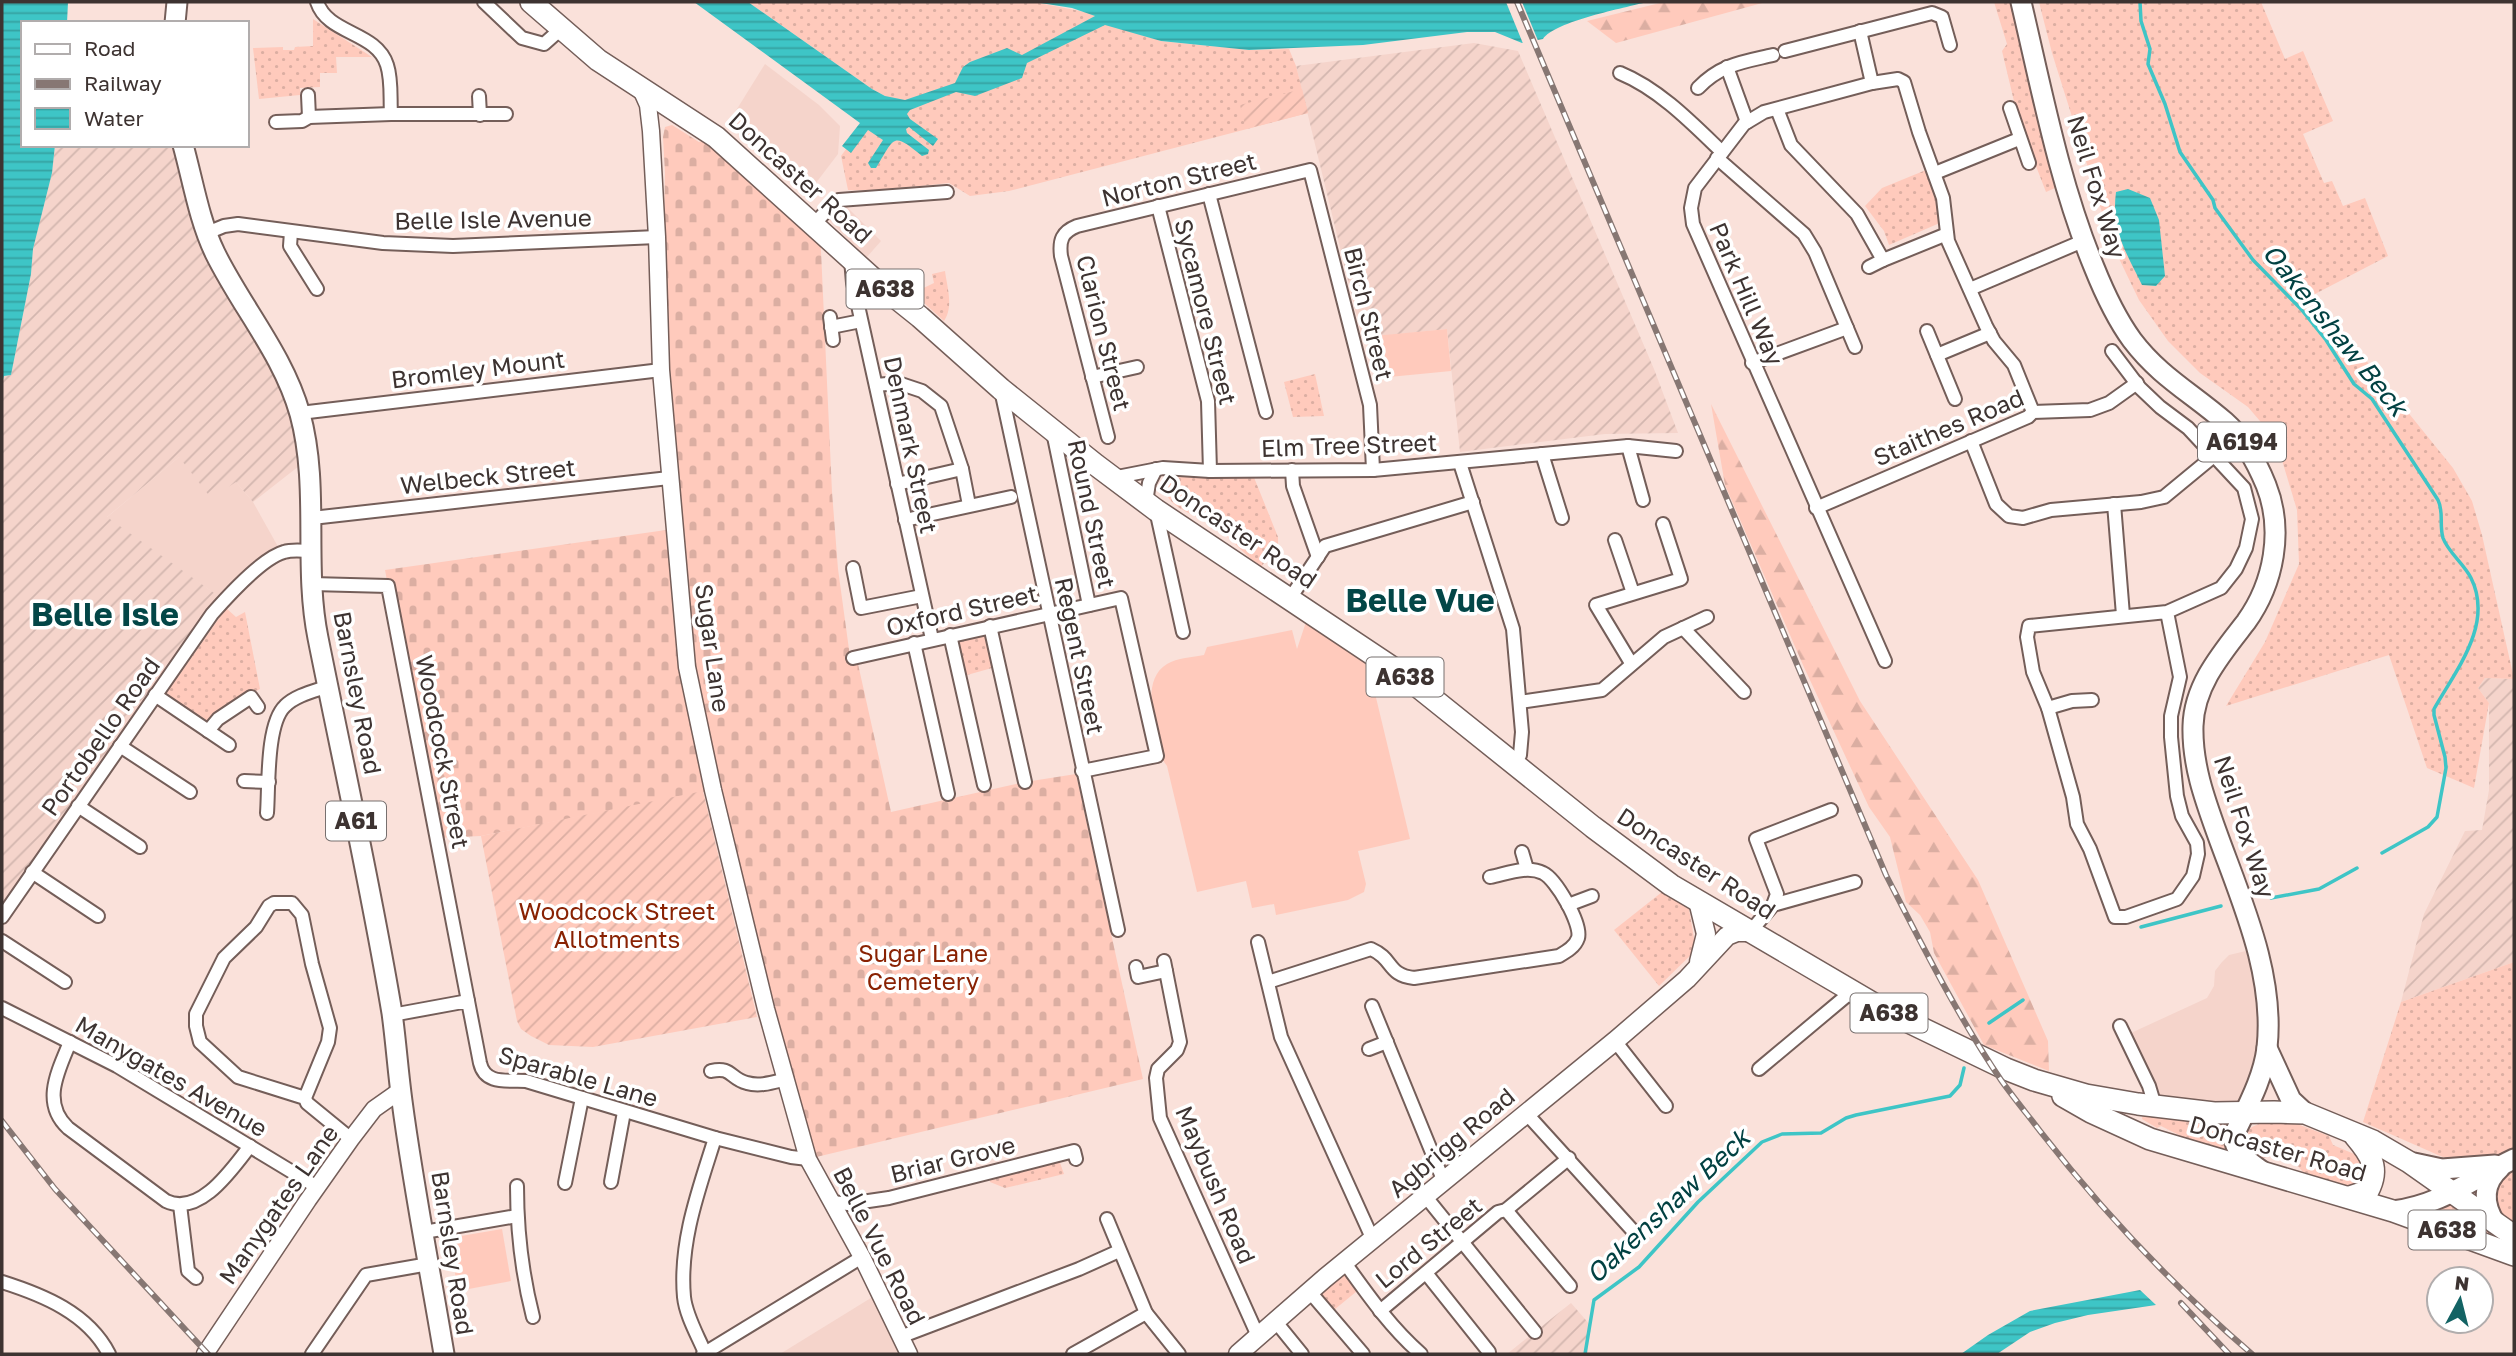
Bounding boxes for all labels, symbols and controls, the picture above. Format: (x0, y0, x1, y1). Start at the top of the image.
legend (21, 21, 248, 147)
text: Road (84, 35, 135, 61)
text: Railway (84, 70, 162, 96)
text: Water (84, 105, 144, 131)
street label: Doncaster Road (723, 105, 879, 249)
street label: Neil Fox Way (2062, 112, 2133, 262)
street label: Norton Street (1098, 145, 1259, 212)
street label: Belle Isle Avenue (394, 202, 592, 235)
street label: Sycamore Street (1169, 216, 1244, 408)
street label: Park Hill Way (1704, 218, 1791, 369)
water label: Oakenshaw Beck (2257, 237, 2416, 424)
street label: Birch Street (1339, 244, 1400, 383)
street label: Clarion Street (1071, 252, 1138, 414)
road number: A638 (846, 270, 924, 308)
street label: Bromley Mount (389, 343, 566, 394)
street label: Denmark Street (879, 354, 944, 536)
street label: Staithes Road (1869, 382, 2028, 471)
road number: A6194 (2198, 422, 2286, 462)
street label: Elm Tree Street (1260, 427, 1438, 462)
street label: Round Street (1063, 437, 1122, 591)
street label: Welbeck Street (399, 452, 577, 499)
street label: Doncaster Road (1155, 468, 1323, 594)
street label: Regent Street (1050, 574, 1111, 737)
street label: Oxford Street (883, 578, 1040, 641)
district label: Belle Vue (1345, 581, 1495, 619)
street label: Sugar Lane (690, 582, 737, 714)
district label: Belle Isle (31, 595, 179, 633)
street label: Barnsley Road (328, 609, 389, 777)
street label: Portobello Road (34, 651, 165, 821)
street label: Woodcock Street (410, 652, 476, 851)
road number: A638 (1366, 657, 1444, 696)
street label: Neil Fox Way (2209, 752, 2282, 901)
street label: Doncaster Road (1612, 801, 1781, 925)
road number: A61 (326, 802, 386, 841)
park label: Woodcock Street Allotments (519, 896, 715, 953)
park label: Sugar Lane Cemetery (858, 938, 988, 995)
road number: A638 (1850, 994, 1927, 1032)
street label: Manygates Avenue (71, 1009, 273, 1142)
street label: Sparable Lane (495, 1039, 662, 1112)
street label: Agbrigg Road (1382, 1081, 1520, 1203)
street label: Maybush Road (1170, 1101, 1263, 1268)
street label: Doncaster Road (2186, 1108, 2370, 1187)
street label: Manygates Lane (212, 1119, 344, 1289)
water label: Oakenshaw Beck (1579, 1120, 1758, 1289)
street label: Briar Grove (887, 1129, 1018, 1188)
street label: Belle Vue Road (828, 1161, 933, 1329)
street label: Barnsley Road (426, 1169, 481, 1337)
street label: Lord Street (1369, 1190, 1487, 1294)
road number: A638 (2408, 1210, 2486, 1250)
north arrow (2425, 1265, 2495, 1335)
text: N (2454, 1270, 2471, 1295)

